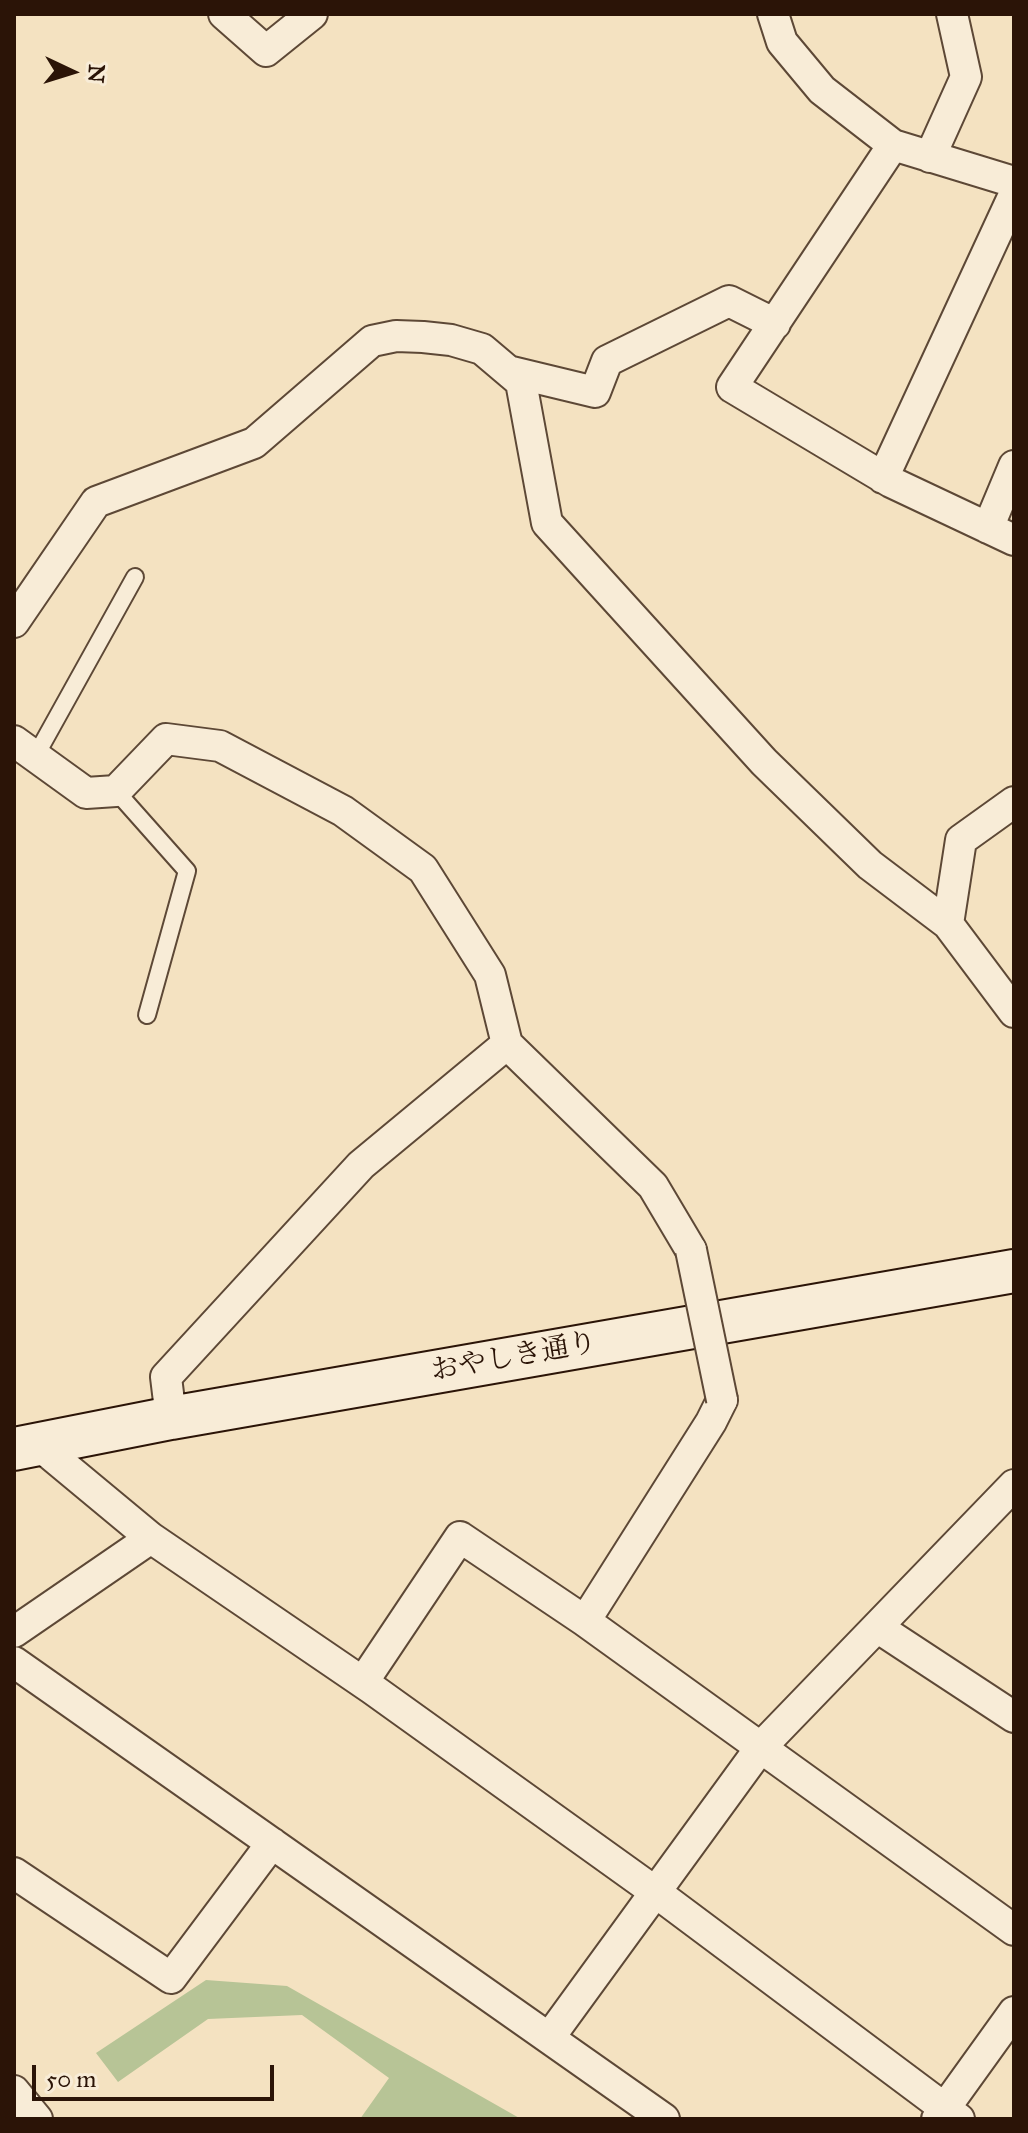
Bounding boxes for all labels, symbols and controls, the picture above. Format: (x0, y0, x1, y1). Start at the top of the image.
north arrow (32, 32, 112, 112)
text: N (82, 63, 111, 84)
street label: おやしき通り (428, 1327, 600, 1389)
scale bar (36, 2049, 278, 2099)
text: 50 m (46, 2064, 96, 2094)

